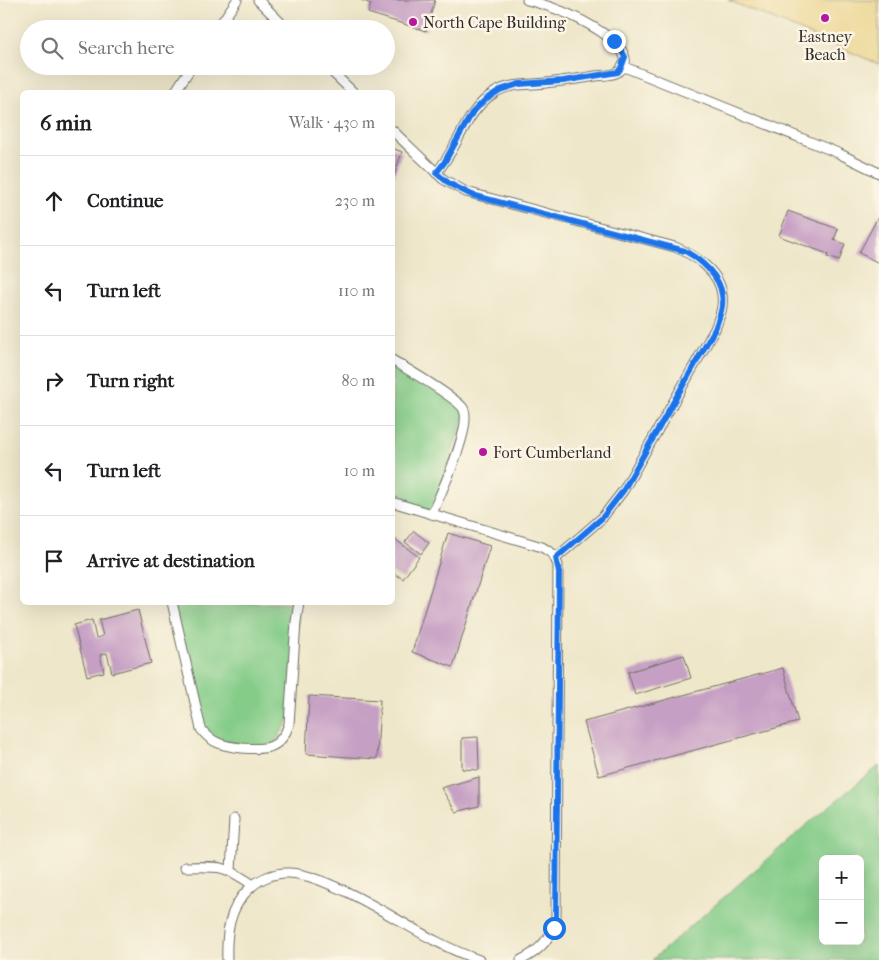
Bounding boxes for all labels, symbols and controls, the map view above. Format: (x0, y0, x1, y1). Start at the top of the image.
marker: Eastney Beach (819, 12, 831, 24)
place label: North Cape Building (423, 13, 566, 32)
marker: North Cape Building (407, 16, 419, 28)
search box (20, 20, 395, 75)
place label: Eastney Beach (798, 27, 853, 64)
route end (603, 30, 626, 53)
icon: search (38, 34, 66, 62)
text: Search here (78, 37, 174, 59)
text: 6 min (40, 111, 92, 135)
text: Walk · 430 m (289, 113, 375, 132)
icon: ahead (40, 187, 68, 215)
text: Continue (87, 190, 163, 212)
text: 230 m (335, 191, 375, 210)
icon: left (40, 277, 68, 305)
text: Turn left (87, 280, 161, 302)
text: 110 m (338, 281, 375, 300)
icon: right (40, 367, 68, 395)
text: Turn right (87, 370, 174, 392)
text: 80 m (341, 371, 375, 390)
place label: Fort Cumberland (493, 443, 612, 462)
marker: Fort Cumberland (477, 446, 489, 458)
icon: left (40, 457, 68, 485)
text: Turn left (87, 460, 161, 482)
text: 10 m (344, 461, 375, 480)
icon: arrive (40, 547, 68, 575)
text: Arrive at destination (87, 550, 255, 572)
map controls (819, 855, 864, 945)
button: + (819, 855, 864, 900)
button: − (819, 900, 864, 945)
route start (543, 917, 566, 940)

